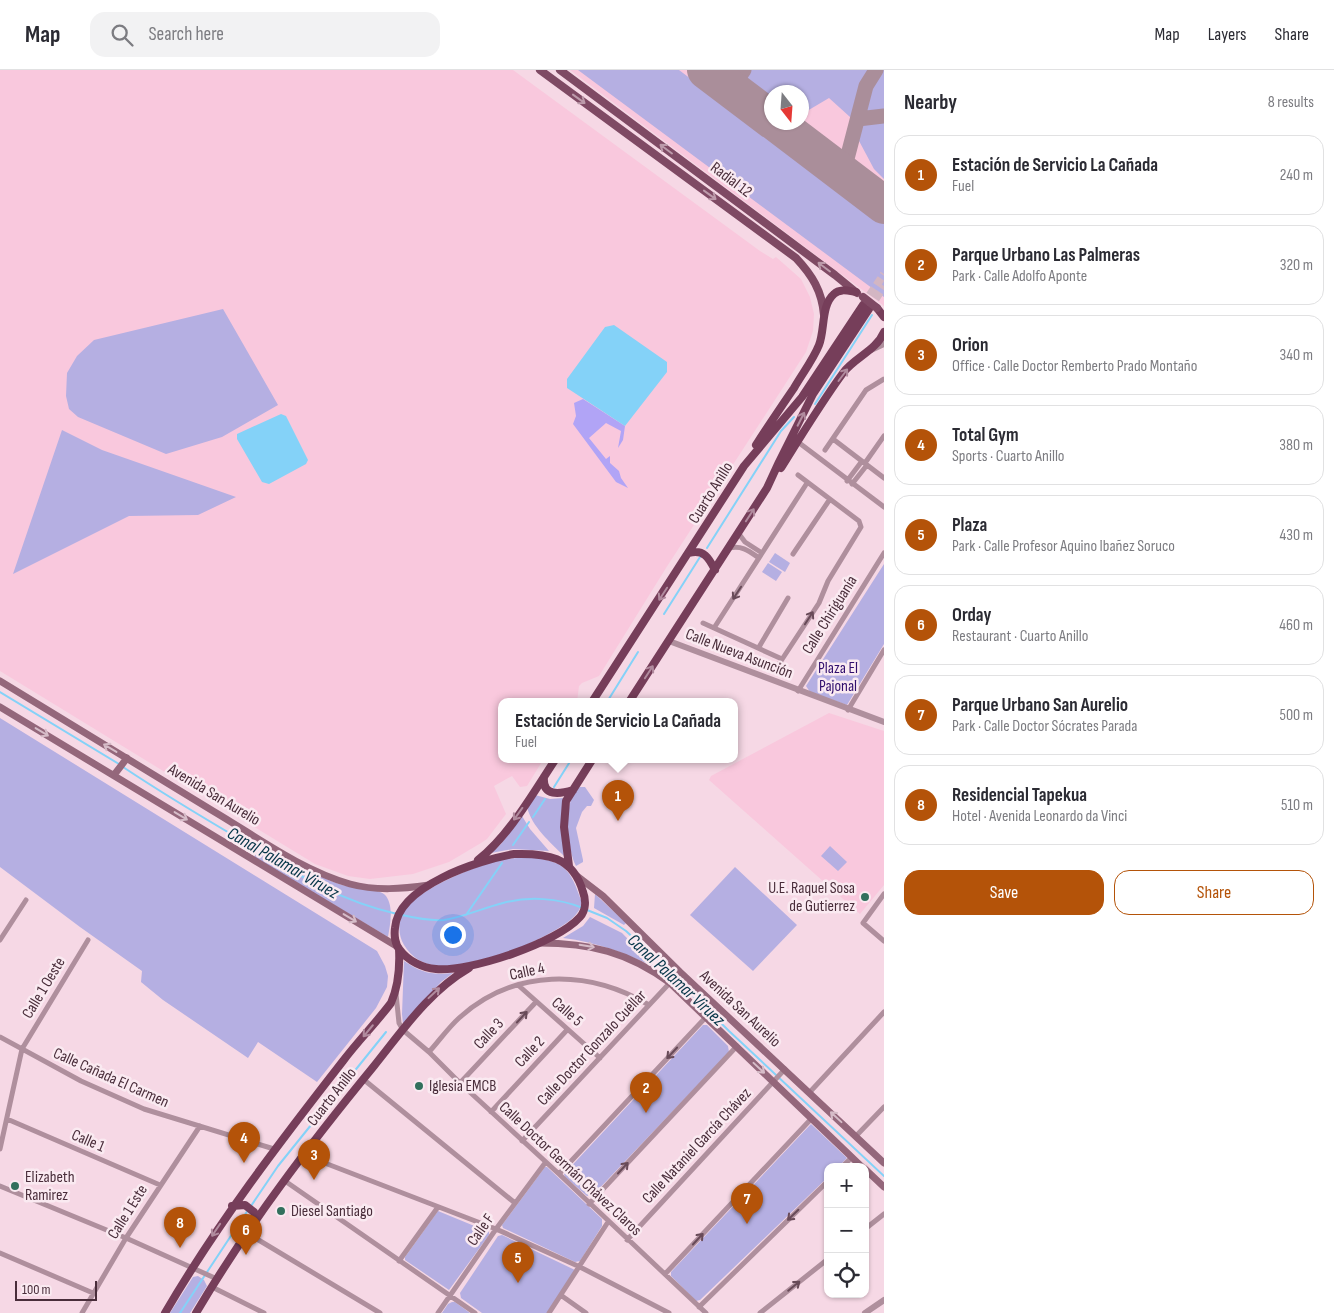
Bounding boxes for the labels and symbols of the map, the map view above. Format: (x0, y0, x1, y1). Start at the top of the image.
north arrow (764, 85, 809, 130)
one-way arrow (572, 94, 586, 104)
one-way arrow (659, 144, 673, 154)
street label: Radial 12 (706, 158, 756, 202)
one-way arrow (703, 190, 717, 200)
one-way arrow (817, 262, 831, 272)
one-way arrow (838, 368, 848, 382)
one-way arrow (796, 411, 806, 426)
street label: Cuarto Anillo (685, 459, 737, 527)
one-way arrow (746, 508, 756, 522)
street label: Calle Chiriguanía (798, 572, 862, 658)
one-way arrow (731, 586, 741, 600)
one-way arrow (658, 587, 668, 601)
one-way arrow (804, 612, 814, 626)
street label: Calle Nueva Asunción (683, 625, 795, 683)
park label: Plaza El Pajonal (818, 659, 858, 696)
one-way arrow (644, 665, 654, 679)
one-way arrow (34, 727, 48, 737)
one-way arrow (103, 742, 117, 752)
street label: Avenida San Aurelio (164, 760, 263, 830)
pin: 1 (602, 780, 634, 821)
one-way arrow (513, 807, 523, 821)
one-way arrow (173, 811, 187, 821)
water label: Canal Palamar Viruez (223, 823, 343, 904)
place label: U.E. Raquel Sosa de Gutierrez (768, 879, 855, 916)
marker: U.E. Raquel Sosa de Gutierrez (859, 891, 871, 903)
one-way arrow (342, 914, 356, 924)
your location (440, 922, 466, 948)
water label: Canal Palamar Viruez (623, 930, 730, 1031)
one-way arrow (578, 941, 594, 951)
street label: Calle 1 Oeste (18, 954, 70, 1022)
street label: Calle 4 (508, 959, 547, 985)
street label: Avenida San Aurelio (695, 966, 785, 1051)
street label: Calle Doctor Gonzalo Cuéllar (534, 986, 651, 1110)
one-way arrow (428, 987, 441, 999)
street label: Calle 5 (548, 993, 586, 1031)
one-way arrow (516, 1011, 528, 1023)
street label: Calle 3 (470, 1015, 508, 1053)
one-way arrow (362, 1025, 374, 1038)
street label: Calle 2 (511, 1033, 549, 1071)
street label: Calle Cañada El Carmen (50, 1044, 172, 1112)
one-way arrow (667, 1046, 678, 1059)
one-way arrow (753, 1062, 766, 1074)
street label: Cuarto Anillo (303, 1064, 361, 1130)
pin: 2 (630, 1072, 662, 1113)
place label: Iglesia EMCB (429, 1077, 496, 1096)
marker: Iglesia EMCB (413, 1080, 425, 1092)
street label: Calle Nataniel García Chávez (639, 1084, 756, 1208)
street label: Calle Doctor Germán Chávez Claros (495, 1098, 645, 1240)
one-way arrow (829, 1111, 842, 1123)
pin: 4 (228, 1122, 260, 1163)
street label: Calle 1 (69, 1126, 108, 1157)
pin: 3 (298, 1139, 330, 1180)
one-way arrow (617, 1162, 628, 1175)
place label: Elizabeth Ramirez (25, 1168, 75, 1205)
marker: Elizabeth Ramirez (9, 1180, 21, 1192)
street label: Calle 1 Este (104, 1181, 152, 1243)
pin: 7 (731, 1183, 763, 1224)
place label: Diesel Santiago (291, 1202, 373, 1221)
marker: Diesel Santiago (275, 1205, 287, 1217)
pin: 8 (164, 1207, 196, 1248)
one-way arrow (787, 1209, 799, 1221)
street label: Calle F (463, 1210, 499, 1250)
pin: 6 (230, 1214, 262, 1255)
one-way arrow (211, 1223, 222, 1237)
one-way arrow (692, 1233, 704, 1245)
pin: 5 (502, 1242, 534, 1283)
scale bar (15, 1278, 98, 1301)
one-way arrow (787, 1280, 800, 1291)

